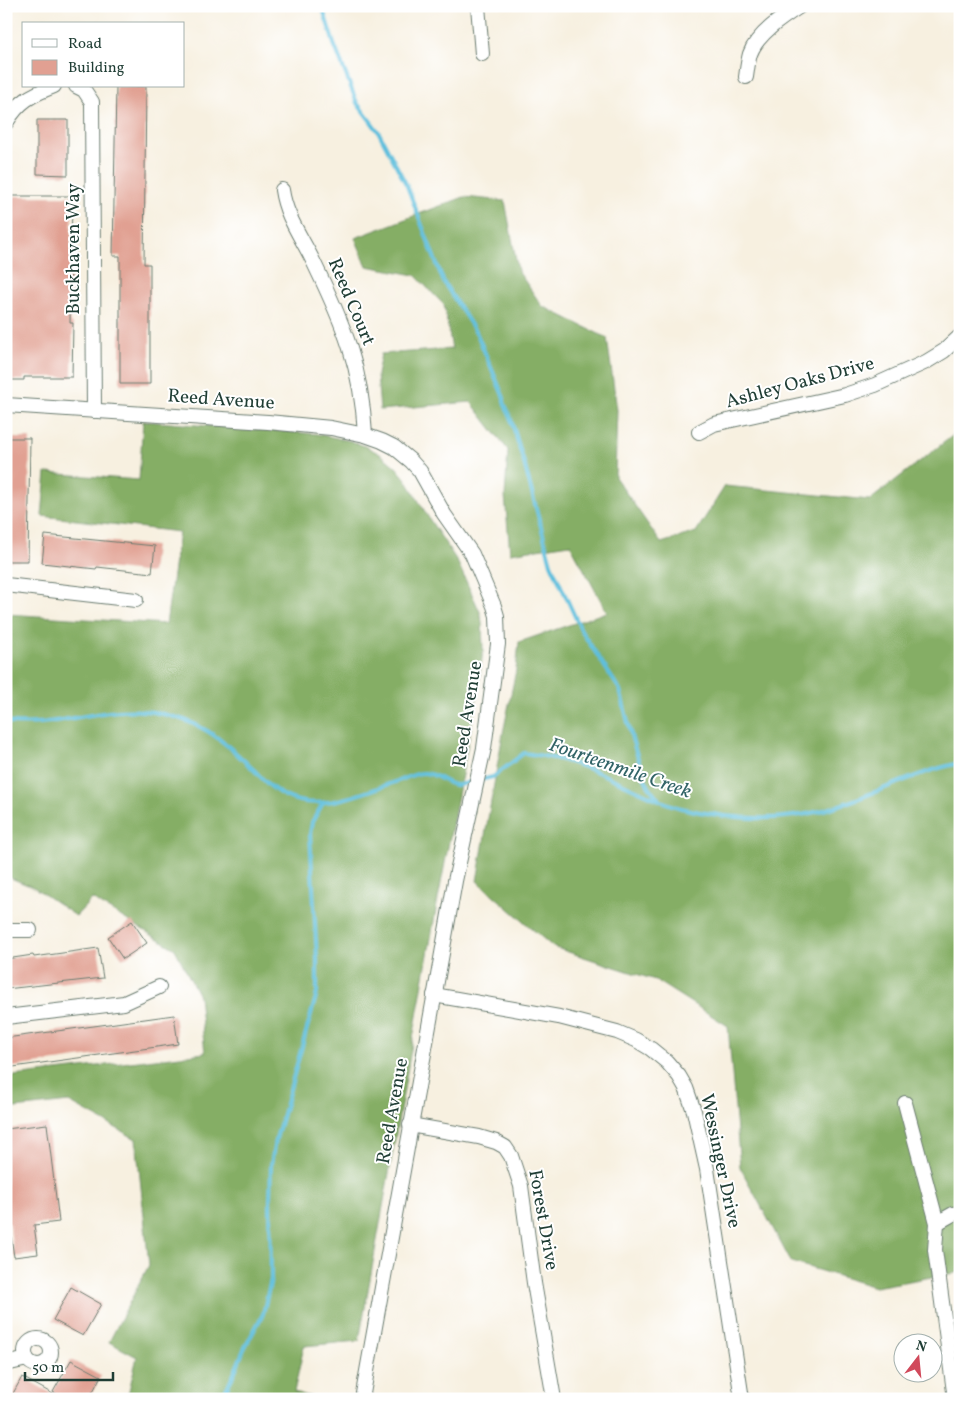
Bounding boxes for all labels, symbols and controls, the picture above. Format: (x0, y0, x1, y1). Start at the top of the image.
legend (22, 22, 185, 88)
text: Road (68, 34, 102, 55)
text: Building (68, 58, 125, 79)
street label: Buckhaven Way (61, 183, 87, 315)
street label: Reed Court (321, 254, 381, 350)
street label: Ashley Oaks Drive (723, 351, 877, 415)
street label: Reed Avenue (167, 383, 275, 417)
street label: Reed Avenue (447, 659, 489, 769)
water label: Fourteenmile Creek (545, 732, 695, 806)
street label: Reed Avenue (371, 1056, 415, 1166)
street label: Wessinger Drive (693, 1091, 747, 1231)
street label: Forest Drive (521, 1168, 565, 1272)
north arrow (894, 1332, 944, 1382)
text: N (914, 1336, 929, 1357)
scale bar (25, 1350, 112, 1382)
text: 50 m (32, 1358, 64, 1379)

